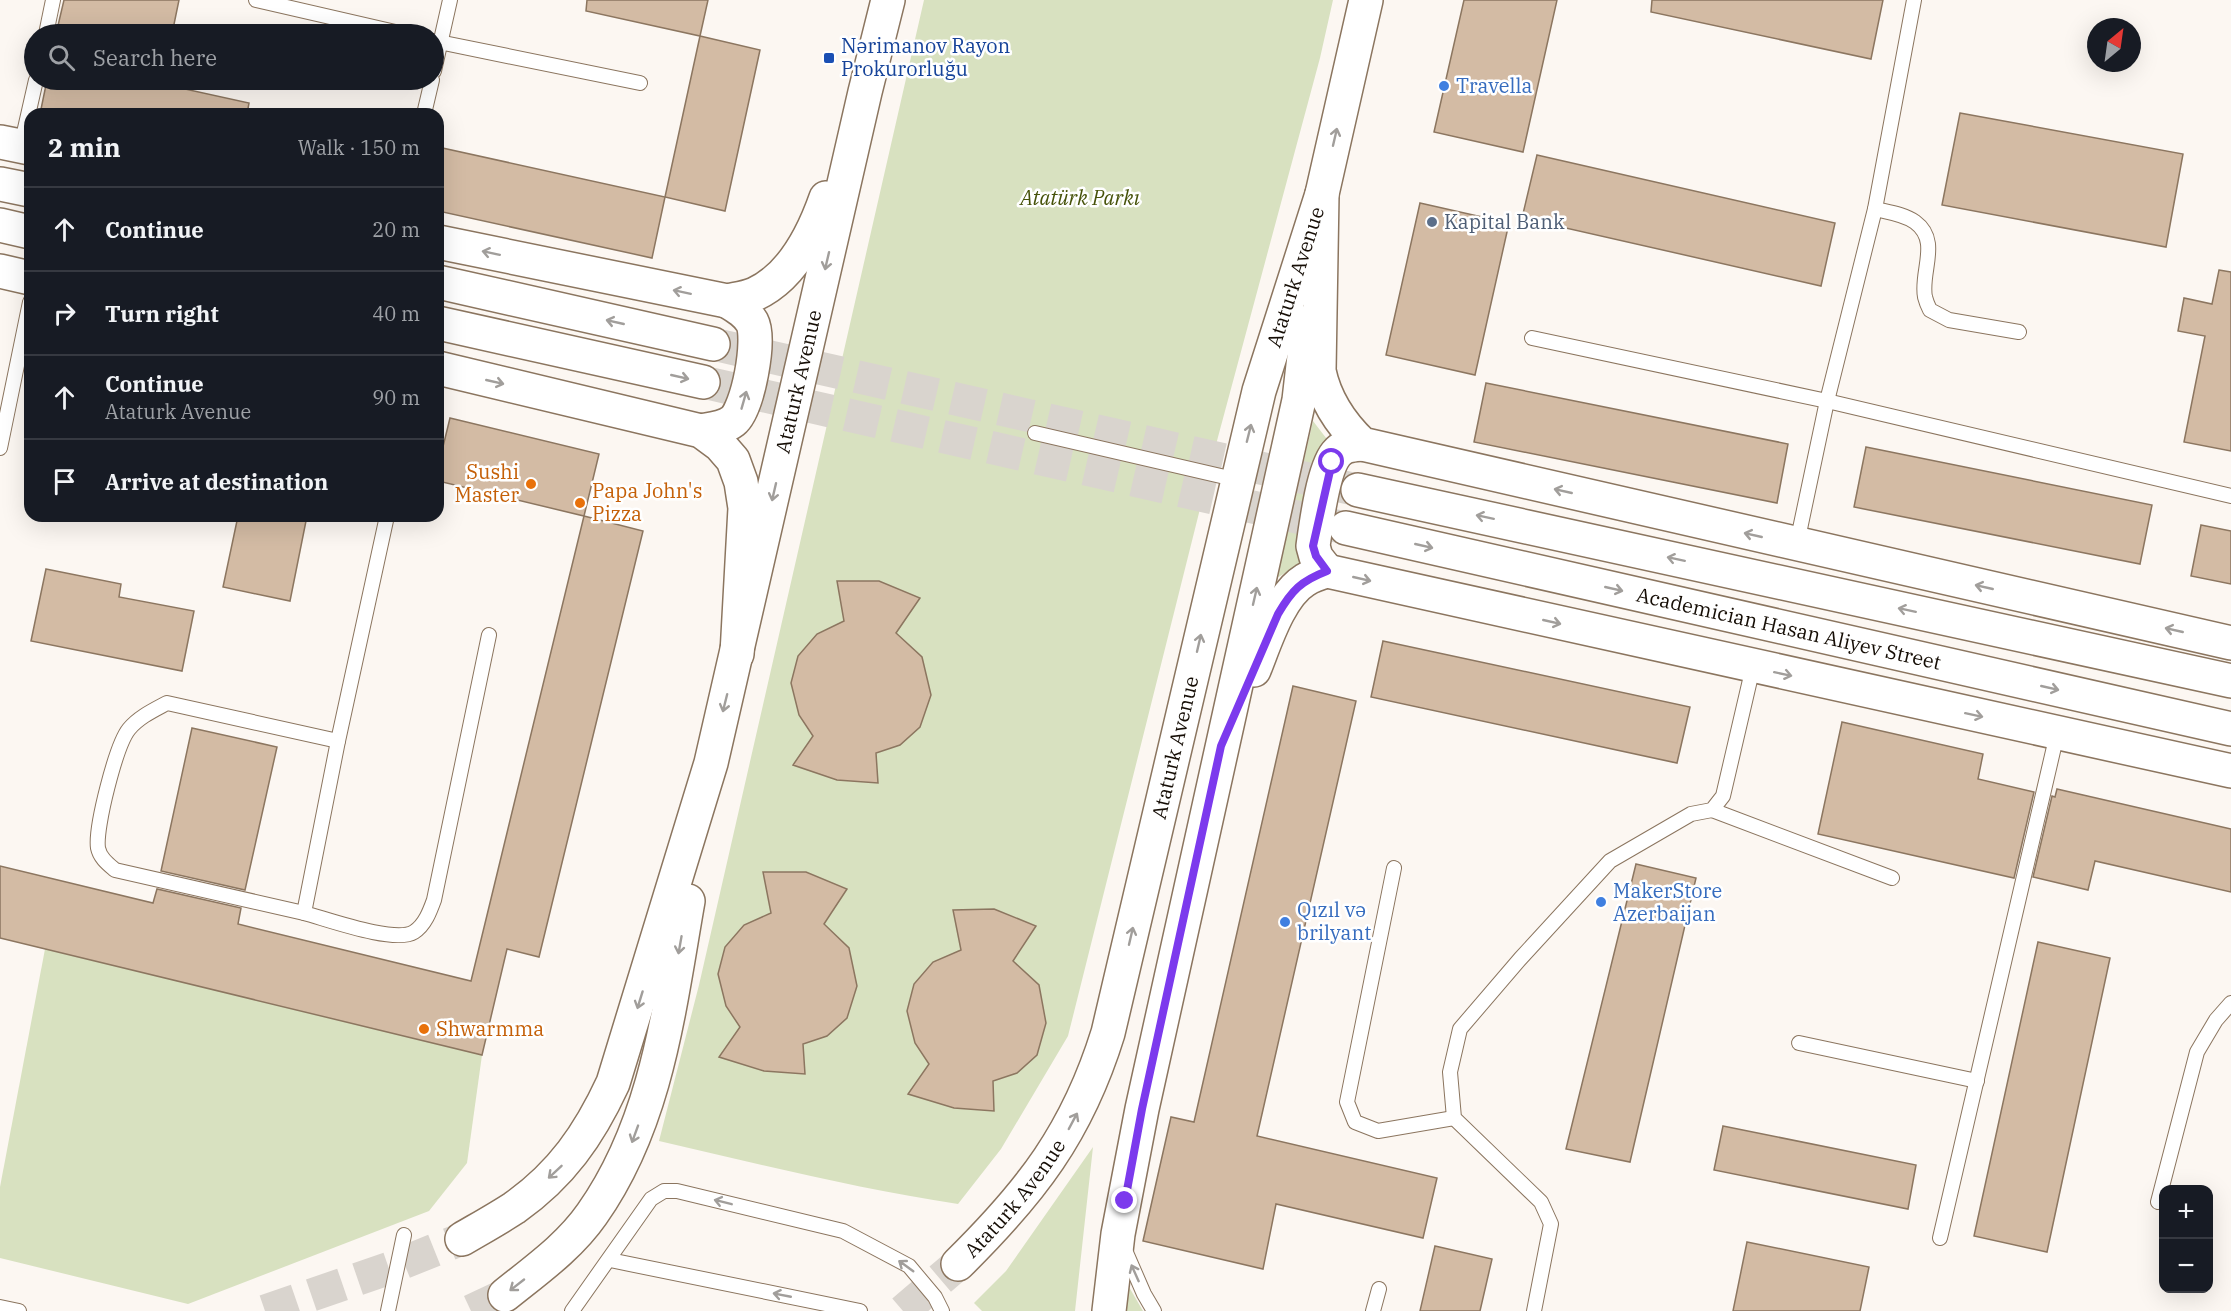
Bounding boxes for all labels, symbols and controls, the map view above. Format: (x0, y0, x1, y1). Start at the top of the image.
north arrow (2087, 18, 2141, 72)
search box (24, 24, 444, 90)
place label: Nərimanov Rayon Prokurorluğu (841, 32, 1010, 82)
icon: search (45, 41, 78, 74)
text: Search here (93, 43, 217, 72)
marker: Nərimanov Rayon Prokurorluğu (822, 51, 836, 65)
place label: Travella (1456, 72, 1532, 99)
marker: Travella (1437, 79, 1451, 93)
one-way arrow (1330, 128, 1342, 147)
text: 2 min (48, 130, 121, 164)
text: Walk · 150 m (298, 134, 420, 161)
park label: Atatürk Parkı (1018, 184, 1140, 211)
street label: Ataturk Avenue (1260, 203, 1330, 351)
place label: Kapital Bank (1444, 208, 1565, 235)
icon: ahead (48, 213, 81, 246)
text: Continue (105, 215, 204, 244)
marker: Kapital Bank (1425, 215, 1439, 229)
text: 20 m (372, 216, 420, 243)
one-way arrow (482, 246, 501, 258)
one-way arrow (820, 252, 832, 271)
one-way arrow (673, 286, 692, 297)
icon: right (48, 297, 81, 330)
text: Turn right (105, 299, 219, 328)
text: 40 m (372, 300, 420, 327)
street label: Ataturk Avenue (769, 307, 828, 456)
one-way arrow (606, 316, 626, 327)
text: Continue (105, 369, 204, 398)
one-way arrow (669, 372, 689, 383)
one-way arrow (485, 376, 504, 388)
icon: ahead (48, 381, 81, 414)
text: 90 m (372, 384, 420, 411)
one-way arrow (739, 391, 750, 410)
text: Ataturk Avenue (105, 398, 251, 425)
one-way arrow (1244, 424, 1255, 443)
route start (1318, 448, 1344, 474)
place label: Sushi Master (454, 458, 519, 508)
icon: arrive (48, 465, 81, 498)
text: Arrive at destination (105, 467, 328, 496)
marker: Sushi Master (524, 477, 538, 491)
place label: Papa John's Pizza (592, 477, 702, 527)
one-way arrow (768, 482, 779, 502)
one-way arrow (1553, 484, 1572, 496)
marker: Papa John's Pizza (573, 496, 587, 510)
one-way arrow (1476, 511, 1495, 523)
one-way arrow (1743, 528, 1762, 540)
one-way arrow (1413, 541, 1433, 552)
one-way arrow (1666, 553, 1686, 564)
one-way arrow (1352, 574, 1371, 585)
street label: Academician Hasan Aliyev Street (1634, 580, 1944, 676)
one-way arrow (1974, 581, 1994, 592)
one-way arrow (1604, 584, 1623, 595)
one-way arrow (1250, 586, 1261, 606)
one-way arrow (1898, 604, 1917, 615)
one-way arrow (1542, 616, 1561, 628)
one-way arrow (2165, 624, 2184, 635)
one-way arrow (1194, 634, 1206, 653)
one-way arrow (1774, 668, 1793, 680)
street label: Ataturk Avenue (1145, 673, 1205, 822)
one-way arrow (2040, 682, 2059, 694)
one-way arrow (719, 693, 731, 712)
one-way arrow (1964, 710, 1983, 722)
place label: MakerStore Azerbaijan (1613, 877, 1722, 927)
marker: MakerStore Azerbaijan (1594, 895, 1608, 909)
place label: Qızıl və brilyant (1297, 896, 1371, 946)
marker: Qızıl və brilyant (1278, 915, 1292, 929)
one-way arrow (1125, 926, 1137, 945)
one-way arrow (674, 934, 685, 954)
one-way arrow (634, 990, 645, 1009)
place label: Shwarmma (436, 1015, 544, 1042)
marker: Shwarmma (417, 1022, 431, 1036)
one-way arrow (1067, 1113, 1079, 1130)
one-way arrow (629, 1124, 640, 1143)
street label: Ataturk Avenue (958, 1134, 1071, 1263)
one-way arrow (547, 1165, 562, 1180)
map controls (2159, 1185, 2213, 1293)
button: + (2159, 1185, 2213, 1239)
route end (1111, 1187, 1137, 1213)
one-way arrow (714, 1196, 733, 1208)
button: − (2159, 1239, 2213, 1293)
one-way arrow (898, 1260, 914, 1272)
one-way arrow (1129, 1265, 1141, 1283)
one-way arrow (509, 1279, 525, 1292)
one-way arrow (773, 1289, 793, 1300)

